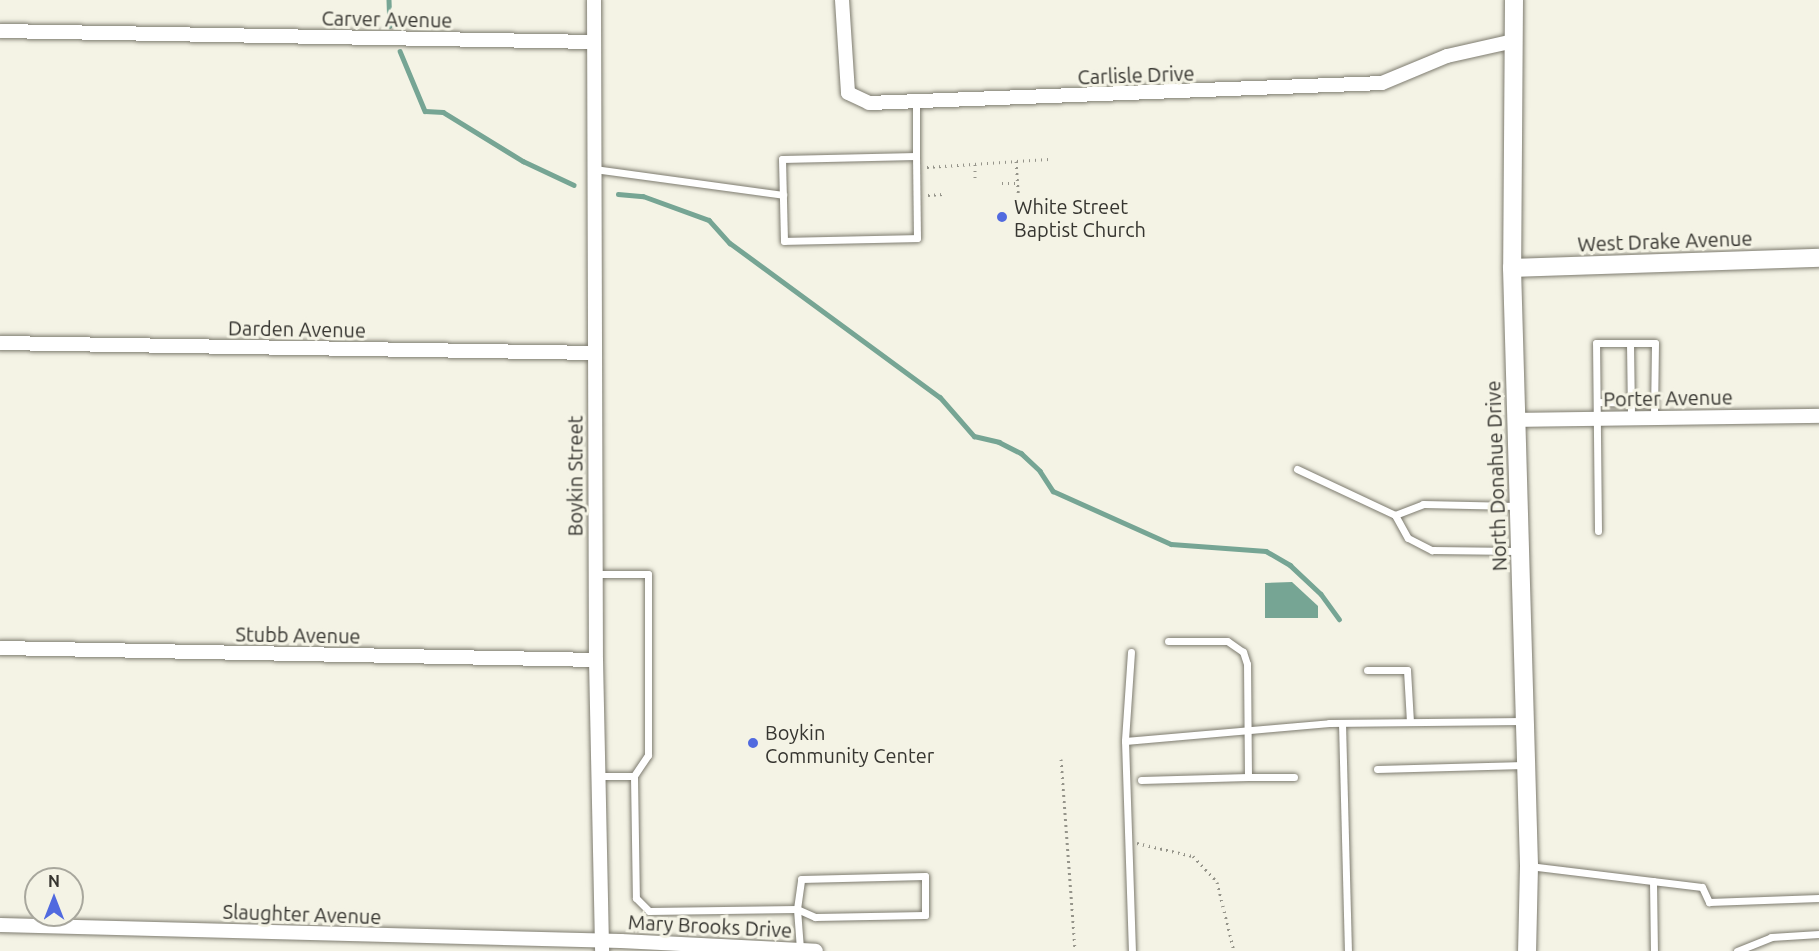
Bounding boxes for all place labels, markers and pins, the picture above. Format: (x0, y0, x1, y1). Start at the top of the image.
place label: White Street Baptist Church (1014, 194, 1146, 241)
marker: White Street Baptist Church (995, 210, 1009, 224)
place label: Boykin Community Center (765, 720, 934, 767)
marker: Boykin Community Center (746, 736, 760, 750)

